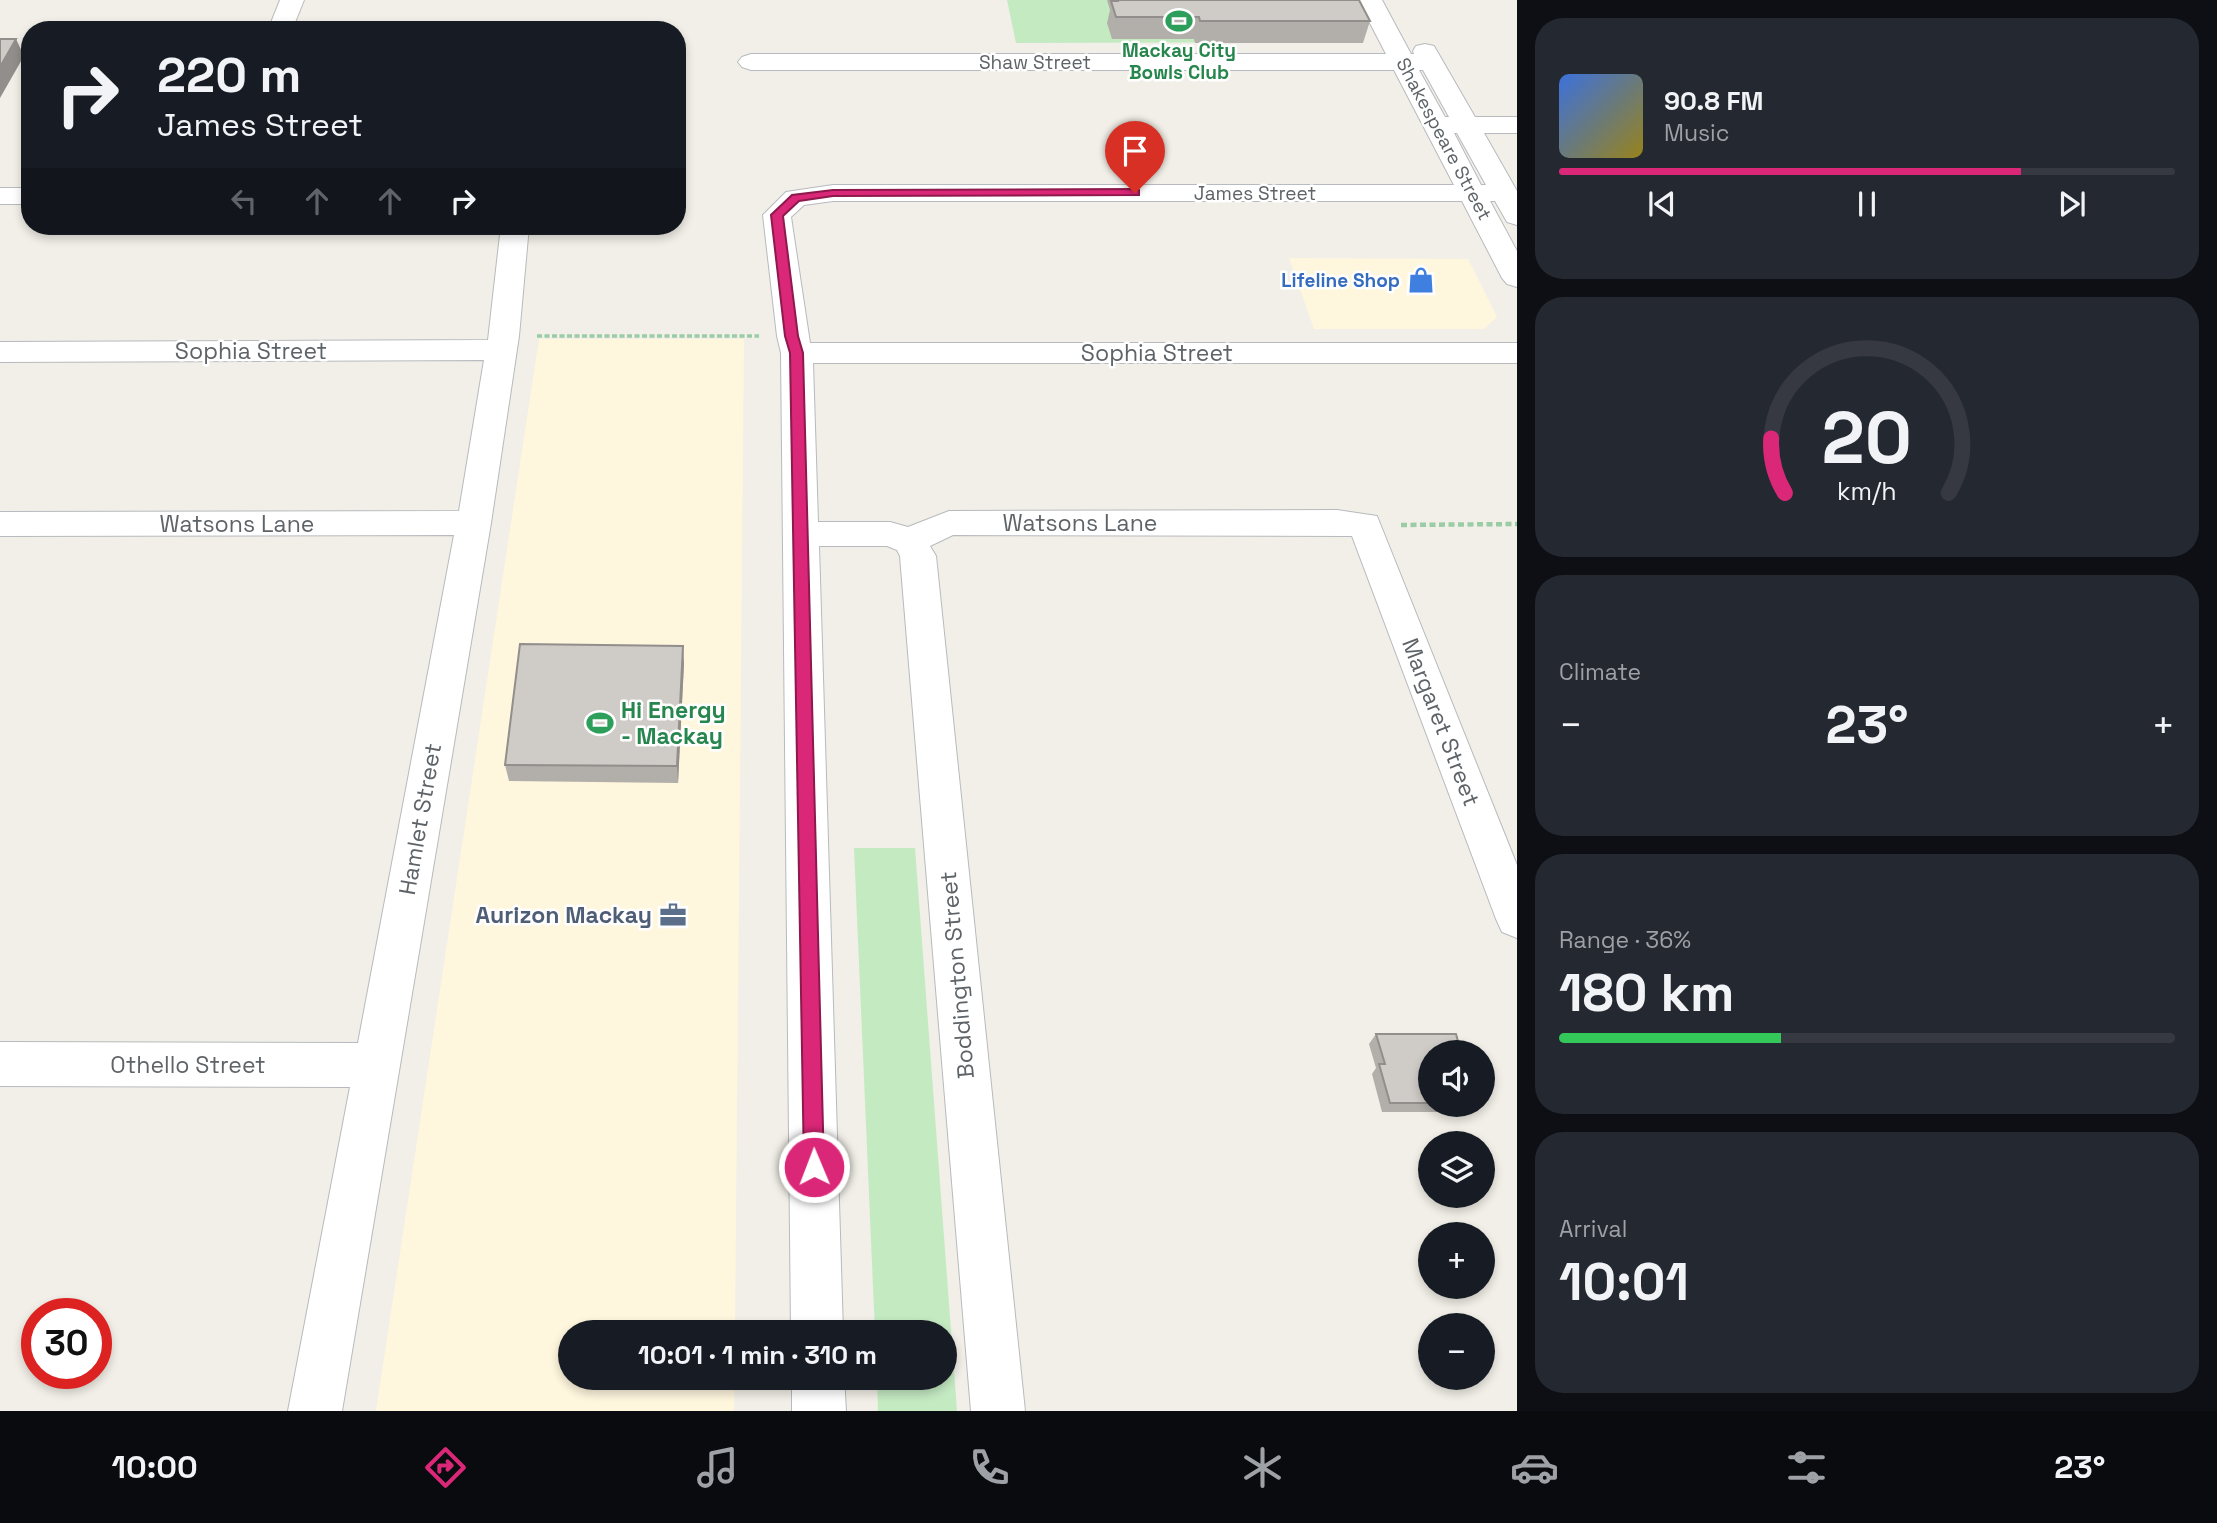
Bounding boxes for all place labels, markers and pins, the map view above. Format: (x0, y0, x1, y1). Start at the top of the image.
sports icon: Mackay City Bowls Club (1164, 6, 1194, 36)
place label: Mackay City Bowls Club (1122, 38, 1236, 85)
pin (1105, 121, 1165, 193)
shop icon: Lifeline Shop (1406, 265, 1436, 295)
place label: Lifeline Shop (1281, 268, 1400, 293)
place label: Hi Energy - Mackay (621, 695, 726, 751)
sports icon: Hi Energy - Mackay (585, 708, 615, 738)
place label: Aurizon Mackay (475, 900, 652, 930)
office icon: Aurizon Mackay (658, 900, 688, 930)

